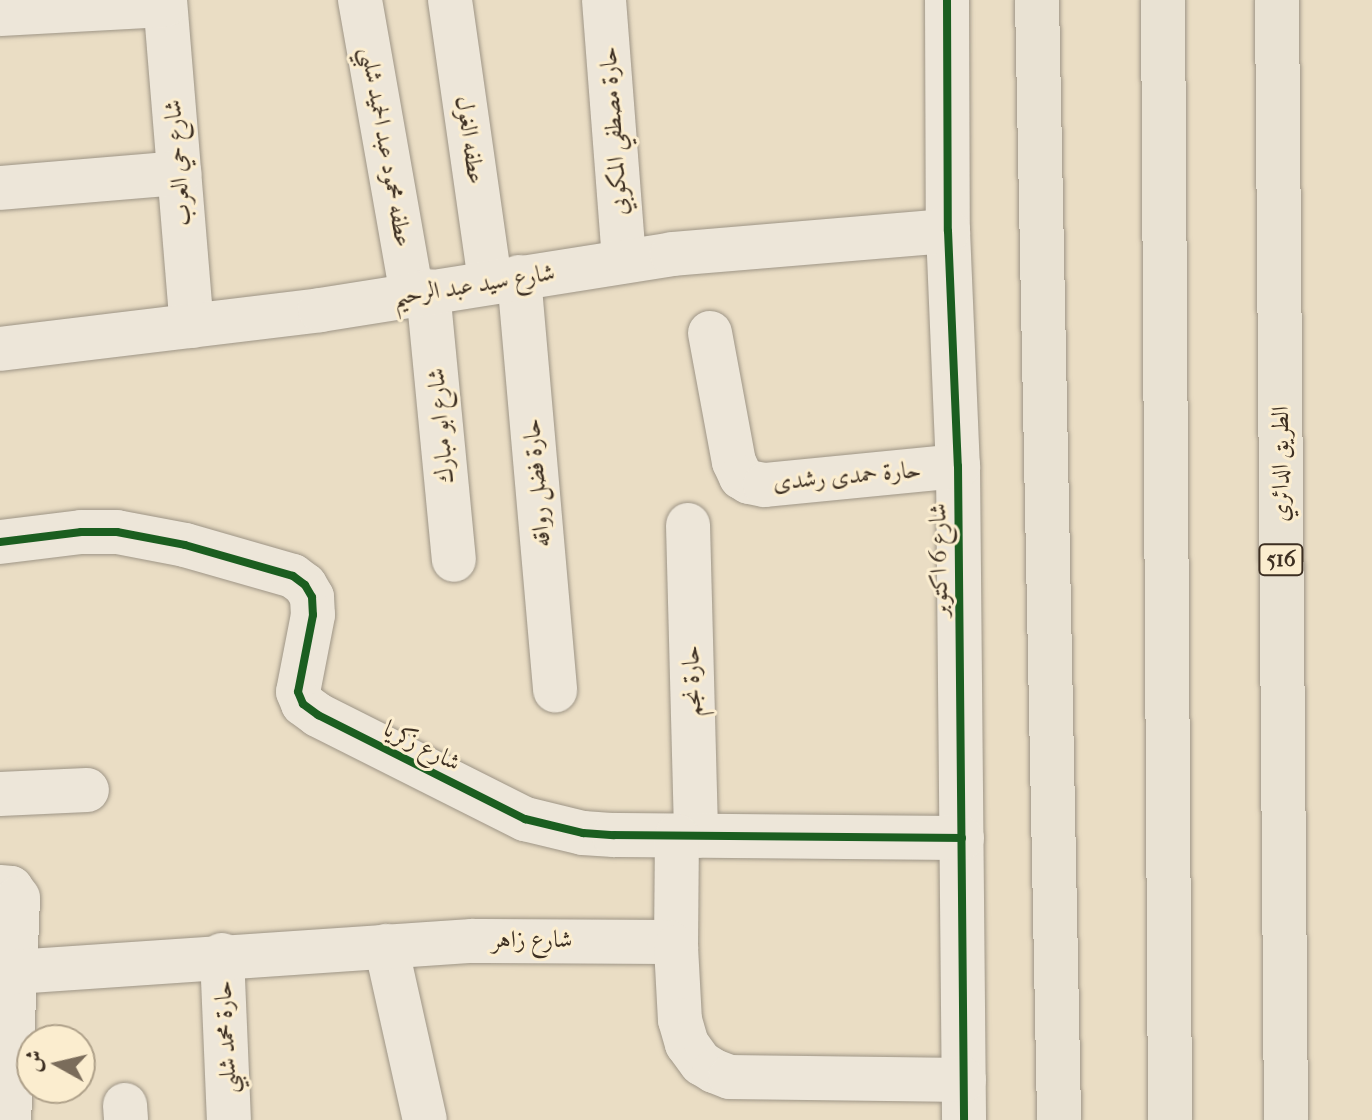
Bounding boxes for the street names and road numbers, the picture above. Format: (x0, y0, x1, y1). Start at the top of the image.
street label: عطفه محمود عبد الحميد شلبي (354, 45, 418, 249)
street label: حارة مصطفي المكوبي (594, 46, 634, 216)
street label: عطفه الغول (450, 94, 490, 186)
street label: شارع حي العرب (158, 99, 198, 227)
street label: شارع سيد عبد الرحيم (391, 258, 557, 312)
street label: شارع ابو مبارك (422, 367, 460, 485)
street label: الطريق الدائري (1267, 406, 1295, 522)
street label: حارة فضل رواقه (517, 417, 557, 549)
street label: حارة حمدى رشدى (772, 455, 922, 497)
street label: شارع 6 اكتوبر (924, 503, 954, 617)
road number: 516 (1257, 542, 1305, 578)
street label: حارة نجم (676, 645, 708, 717)
street label: شارع زكريا (379, 714, 465, 778)
street label: شارع زاهر (492, 926, 572, 954)
street label: حارة محمد شلبي (209, 980, 243, 1094)

